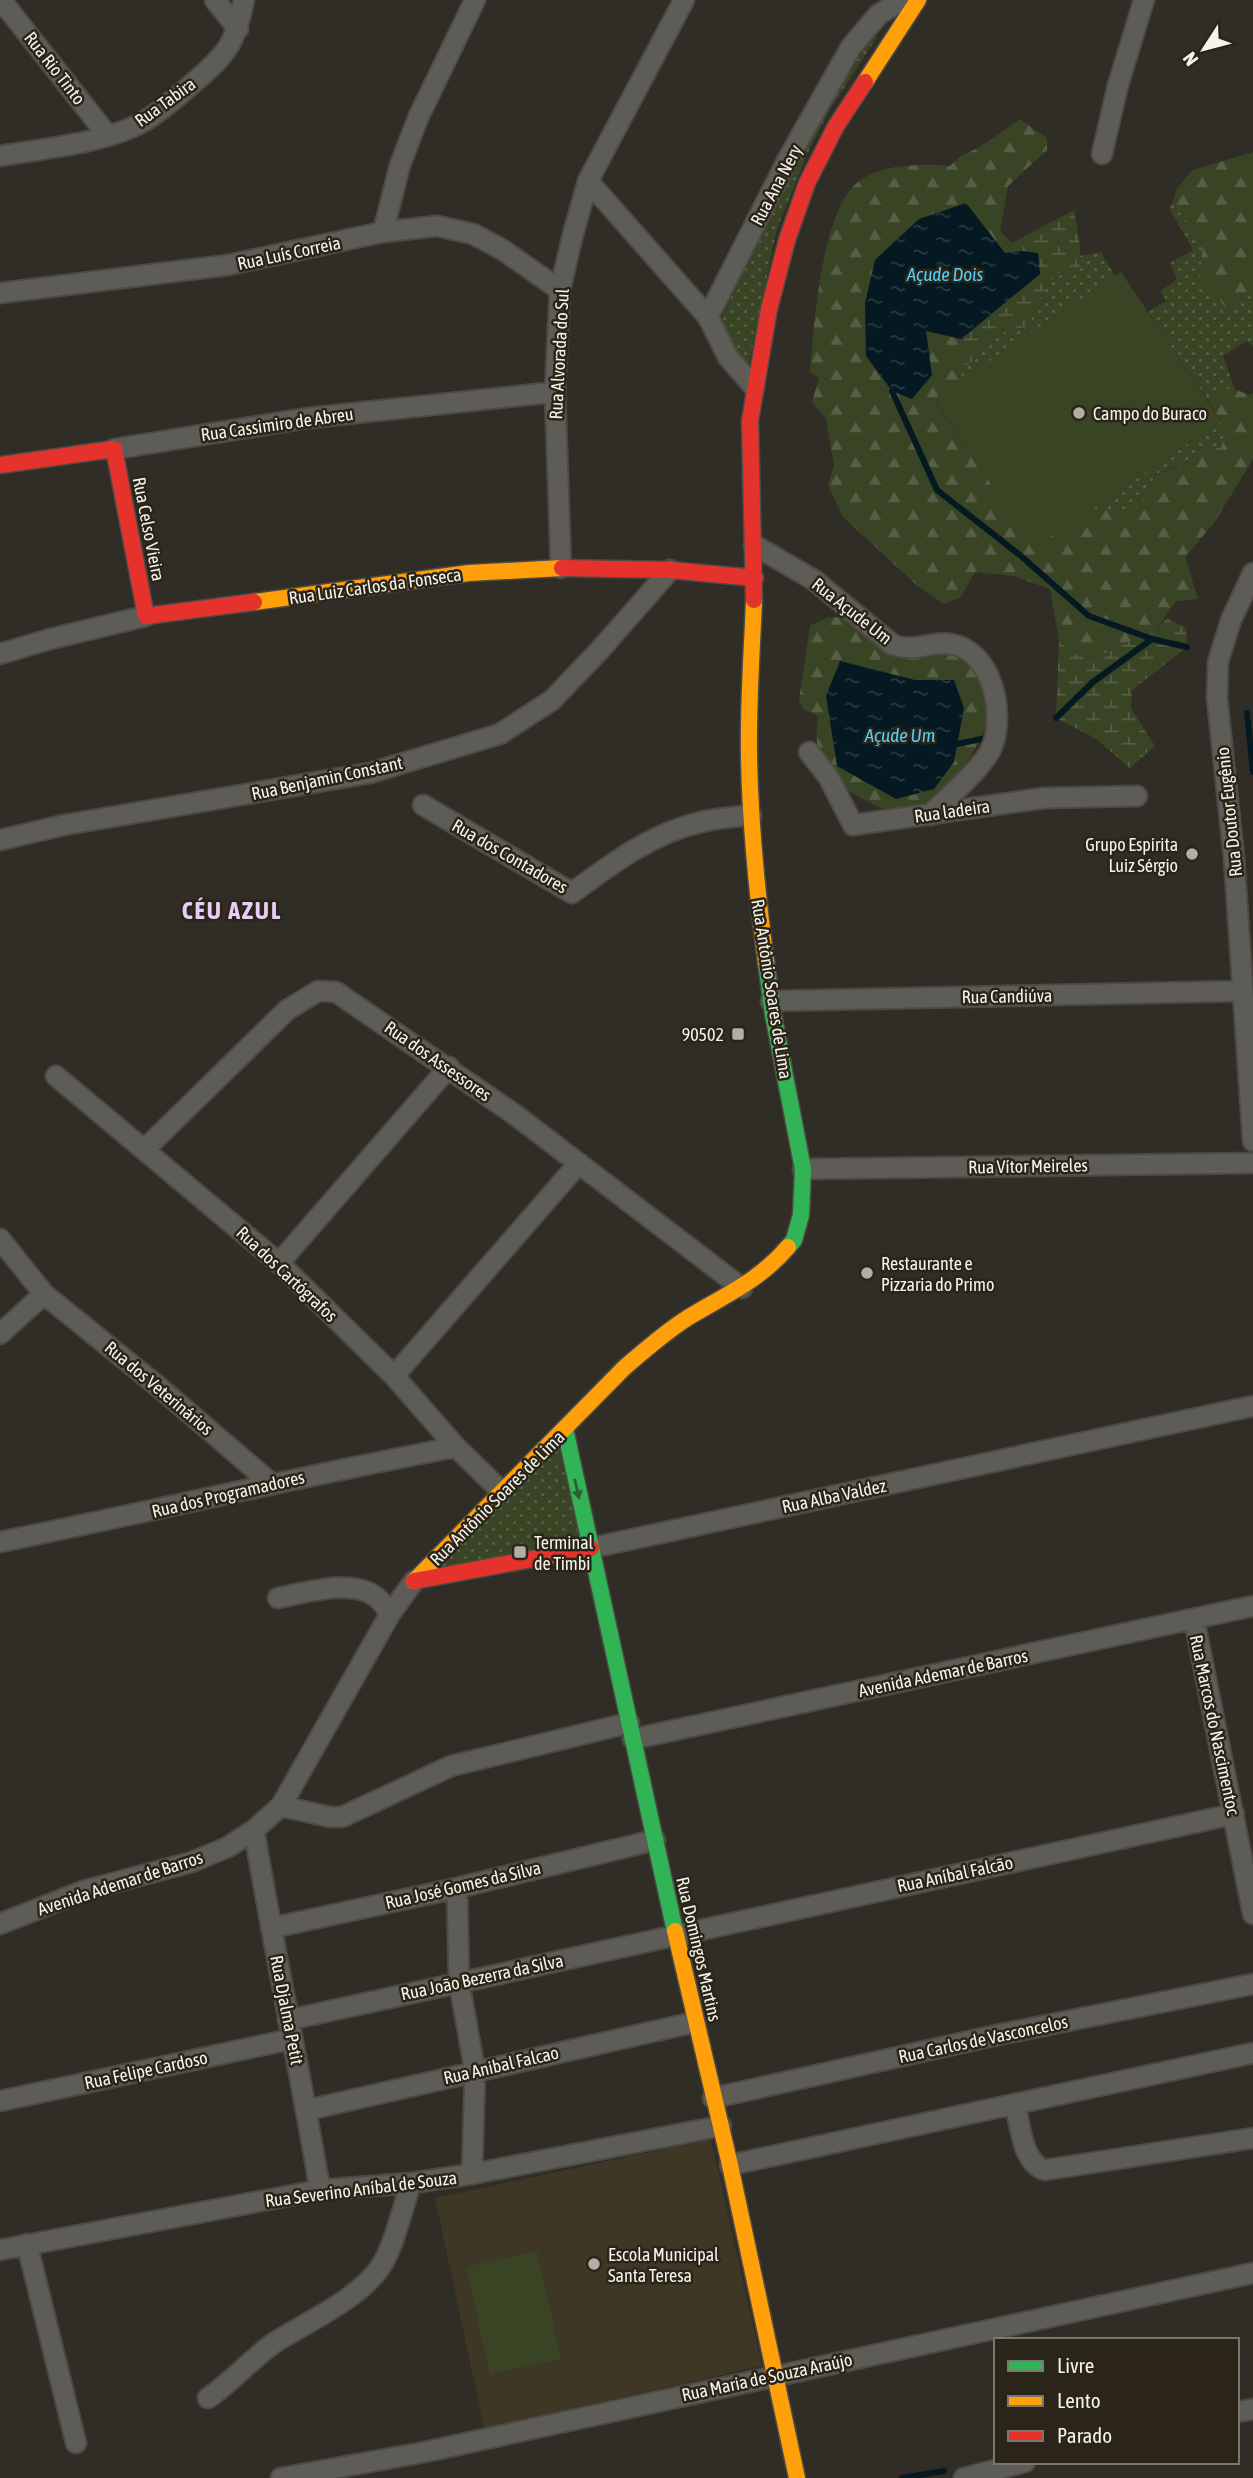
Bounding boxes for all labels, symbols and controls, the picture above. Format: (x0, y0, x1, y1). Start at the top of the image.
north arrow (1169, 14, 1239, 84)
street label: Rua Rio Tinto (20, 27, 90, 109)
text: N (1178, 48, 1202, 70)
street label: Rua Tabira (131, 73, 199, 131)
street label: Rua Ana Nery (746, 141, 806, 229)
street label: Rua Luís Correia (235, 232, 343, 274)
water label: Açude Dois (906, 263, 983, 285)
street label: Rua Alvorada do Sul (545, 288, 573, 420)
street label: Rua Cassimiro de Abreu (199, 403, 355, 445)
place label: Campo do Buraco (1093, 403, 1207, 424)
marker: Campo do Buraco (1071, 405, 1087, 421)
street label: Rua Celso Vieira (129, 475, 169, 583)
street label: Rua Luiz Carlos da Fonseca (287, 564, 463, 608)
street label: Rua Açude Um (808, 573, 896, 649)
water label: Açude Um (864, 724, 936, 746)
street label: Rua Doutor Eugênio (1212, 746, 1246, 878)
street label: Rua Benjamin Constant (250, 752, 404, 804)
street label: Rua ladeira (913, 795, 991, 827)
street label: Rua dos Contadores (448, 814, 572, 898)
place label: Grupo Espírita Luiz Sérgio (1085, 834, 1178, 876)
marker: Grupo Espírita Luiz Sérgio (1184, 846, 1200, 862)
district label: CÉU AZUL (182, 897, 282, 924)
street label: Rua Antônio Soares de Lima (747, 898, 797, 1080)
street label: Rua Candiúva (961, 985, 1053, 1007)
street label: Rua dos Assessores (381, 1017, 495, 1105)
place label: 90502 (682, 1024, 724, 1045)
marker: 90502 (730, 1026, 746, 1042)
street label: Rua Vítor Meireles (968, 1154, 1088, 1178)
street label: Rua dos Cartógrafos (232, 1222, 342, 1326)
place label: Restaurante e Pizzaria do Primo (881, 1253, 994, 1295)
marker: Restaurante e Pizzaria do Primo (859, 1265, 875, 1281)
street label: Rua dos Veterinários (101, 1337, 217, 1439)
street label: Rua Antônio Soares de Lima (425, 1426, 569, 1570)
street label: Rua dos Programadores (150, 1466, 306, 1522)
street label: Rua Alba Valdez (780, 1475, 888, 1517)
one-way arrow (572, 1478, 583, 1500)
place label: Terminal de Timbi (534, 1532, 594, 1574)
marker: Terminal de Timbi (512, 1544, 528, 1560)
street label: Rua Marcos do Nascimentoc (1186, 1633, 1244, 1817)
street label: Avenida Ademar de Barros (856, 1645, 1030, 1701)
street label: Avenida Ademar de Barros (35, 1846, 205, 1920)
street label: Rua Aníbal Falcão (895, 1851, 1015, 1897)
street label: Rua José Gomes da Silva (383, 1857, 543, 1913)
street label: Rua Domingos Martins (672, 1875, 726, 2023)
street label: Rua João Bezerra da Silva (399, 1950, 565, 2004)
street label: Rua Djalma Petit (266, 1954, 308, 2066)
street label: Rua Carlos de Vasconcelos (896, 2011, 1070, 2067)
street label: Rua Anibal Falcao (441, 2042, 561, 2088)
street label: Rua Felipe Cardoso (83, 2047, 209, 2093)
street label: Rua Severino Aníbal de Souza (264, 2167, 458, 2211)
place label: Escola Municipal Santa Teresa (608, 2244, 719, 2286)
marker: Escola Municipal Santa Teresa (586, 2256, 602, 2272)
legend (994, 2338, 1239, 2464)
street label: Rua Maria de Souza Araújo (680, 2349, 854, 2405)
text: Livre (1057, 2353, 1094, 2377)
text: Lento (1057, 2388, 1101, 2412)
text: Parado (1057, 2423, 1112, 2447)

